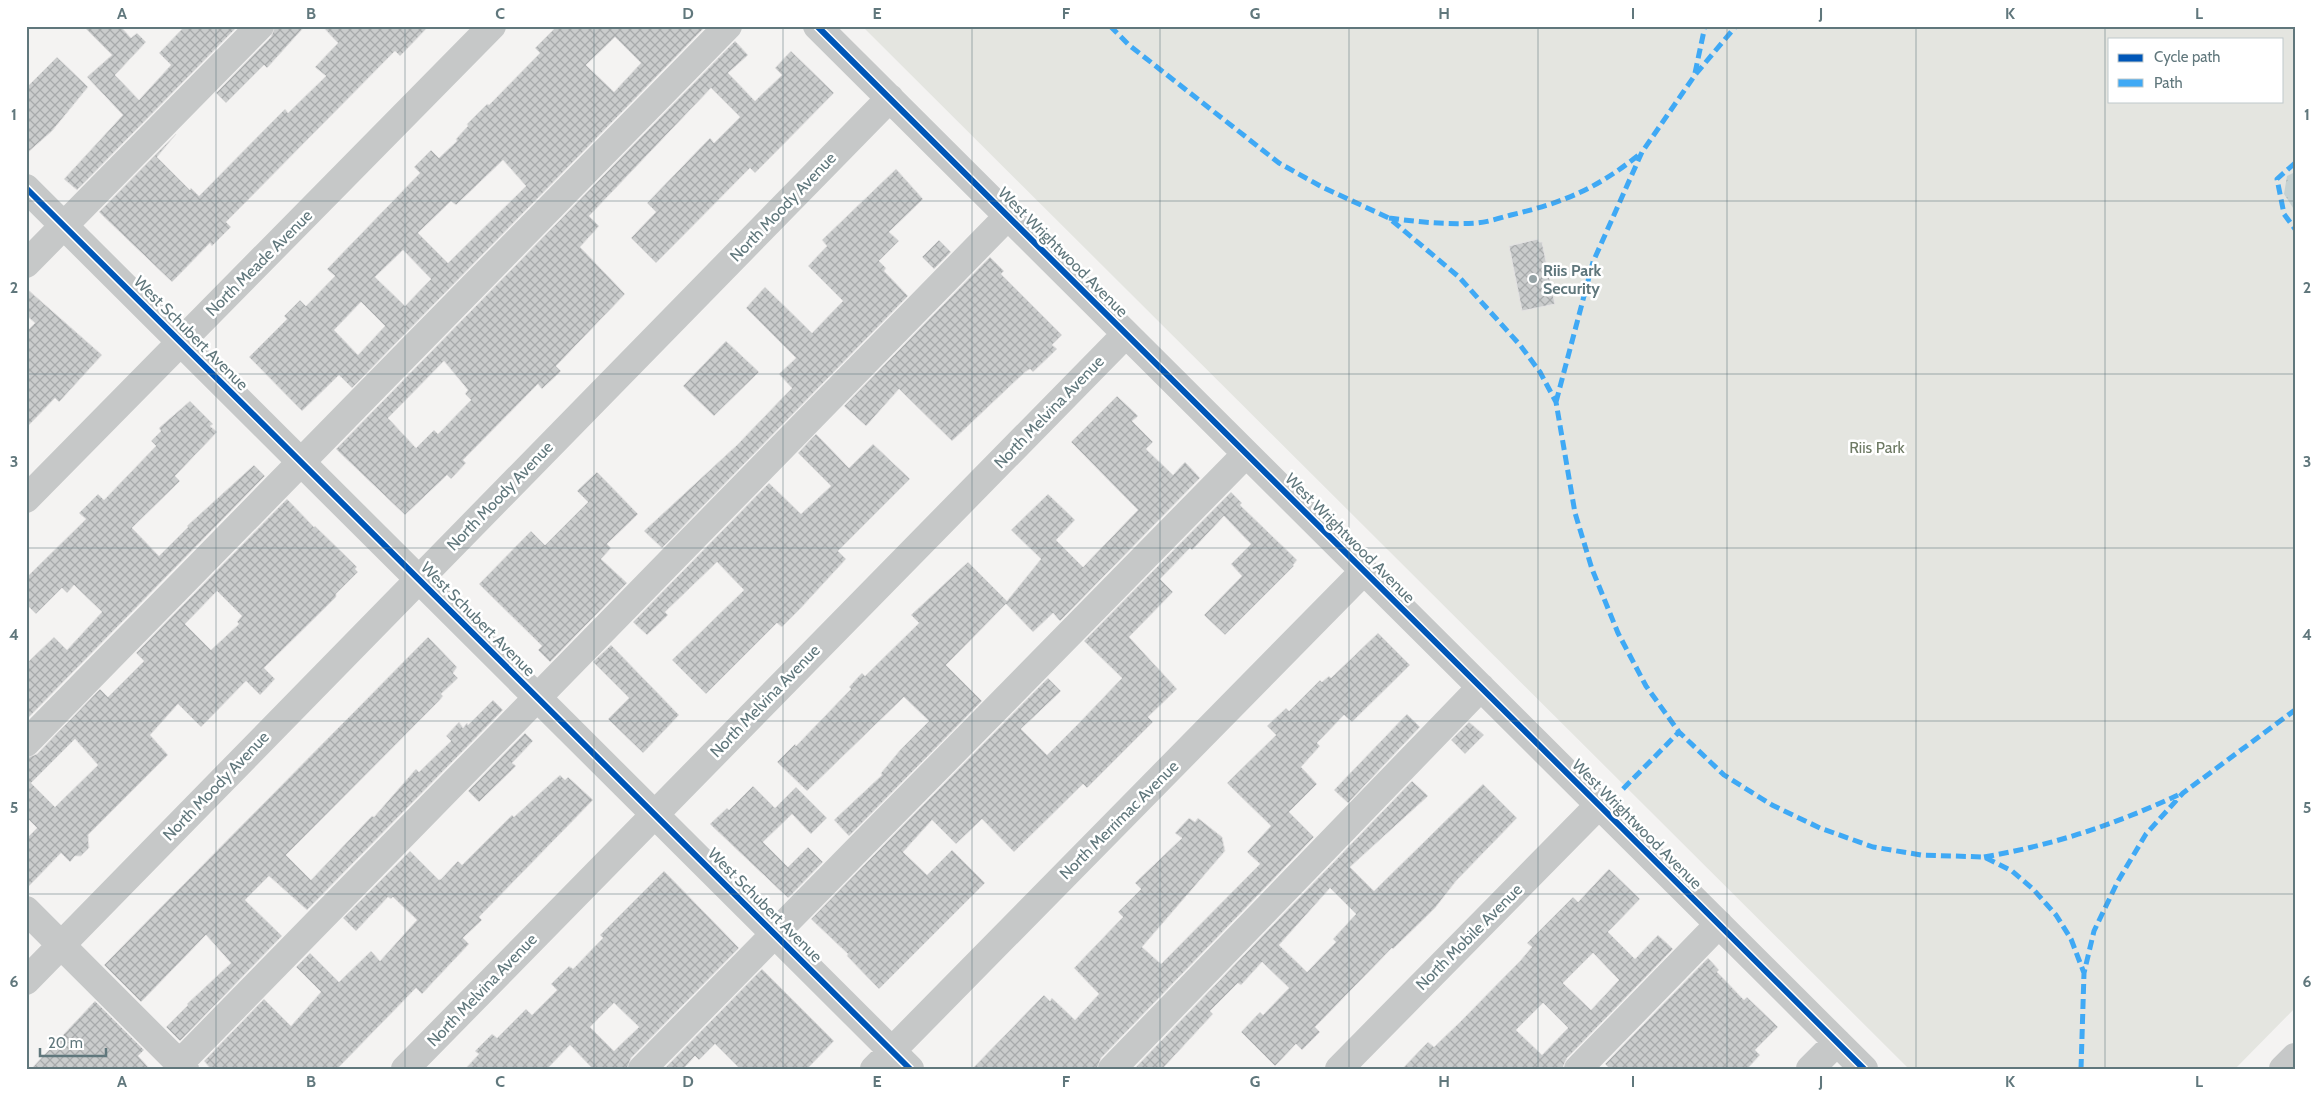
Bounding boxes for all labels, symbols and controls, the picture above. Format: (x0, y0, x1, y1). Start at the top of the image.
text: A (117, 4, 127, 23)
text: B (306, 4, 316, 23)
text: C (495, 4, 505, 23)
text: D (682, 4, 694, 23)
text: E (872, 4, 882, 23)
text: F (1062, 4, 1071, 23)
text: G (1250, 4, 1260, 23)
text: H (1438, 4, 1450, 23)
text: I (1631, 4, 1635, 23)
text: J (1818, 4, 1823, 23)
text: K (2005, 4, 2015, 23)
text: L (2195, 4, 2203, 23)
legend (2108, 38, 2284, 102)
text: Cycle path (2154, 48, 2220, 66)
text: Path (2154, 74, 2183, 92)
text: 1 (11, 105, 17, 124)
text: 1 (2304, 105, 2310, 124)
street label: North Moody Avenue (726, 149, 840, 265)
street label: West Wrightwood Avenue (994, 183, 1132, 321)
street label: North Meade Avenue (202, 206, 316, 320)
place label: Riis Park Security (1543, 261, 1602, 298)
street label: West Schubert Avenue (130, 272, 252, 394)
marker: Riis Park Security (1527, 273, 1539, 285)
text: 2 (10, 278, 18, 297)
text: 2 (2303, 278, 2311, 297)
street label: North Melvina Avenue (990, 352, 1108, 472)
street label: North Moody Avenue (443, 438, 557, 554)
park label: Riis Park (1849, 438, 1906, 457)
text: 3 (10, 452, 18, 471)
text: 3 (2303, 452, 2311, 471)
street label: West Wrightwood Avenue (1281, 469, 1419, 607)
street label: West Schubert Avenue (417, 558, 539, 680)
text: 4 (9, 625, 19, 644)
text: 4 (2302, 625, 2312, 644)
street label: North Melvina Avenue (706, 641, 824, 761)
street label: North Moody Avenue (159, 728, 273, 844)
street label: West Wrightwood Avenue (1568, 755, 1706, 893)
street label: North Merrimac Avenue (1056, 757, 1182, 883)
text: 5 (10, 798, 18, 817)
text: 5 (2303, 798, 2311, 817)
street label: West Schubert Avenue (704, 844, 826, 966)
street label: North Mobile Avenue (1412, 880, 1526, 994)
street label: North Melvina Avenue (423, 930, 541, 1050)
text: 6 (10, 972, 19, 991)
text: 6 (2303, 972, 2312, 991)
scale bar (40, 1025, 106, 1057)
text: 20 m (48, 1034, 83, 1052)
text: A (117, 1072, 127, 1091)
text: B (306, 1072, 316, 1091)
text: C (495, 1072, 505, 1091)
text: D (682, 1072, 694, 1091)
text: E (872, 1072, 882, 1091)
text: F (1062, 1072, 1071, 1091)
text: G (1250, 1072, 1260, 1091)
text: H (1438, 1072, 1450, 1091)
text: I (1631, 1072, 1635, 1091)
text: J (1818, 1072, 1823, 1091)
text: K (2005, 1072, 2015, 1091)
text: L (2195, 1072, 2203, 1091)

